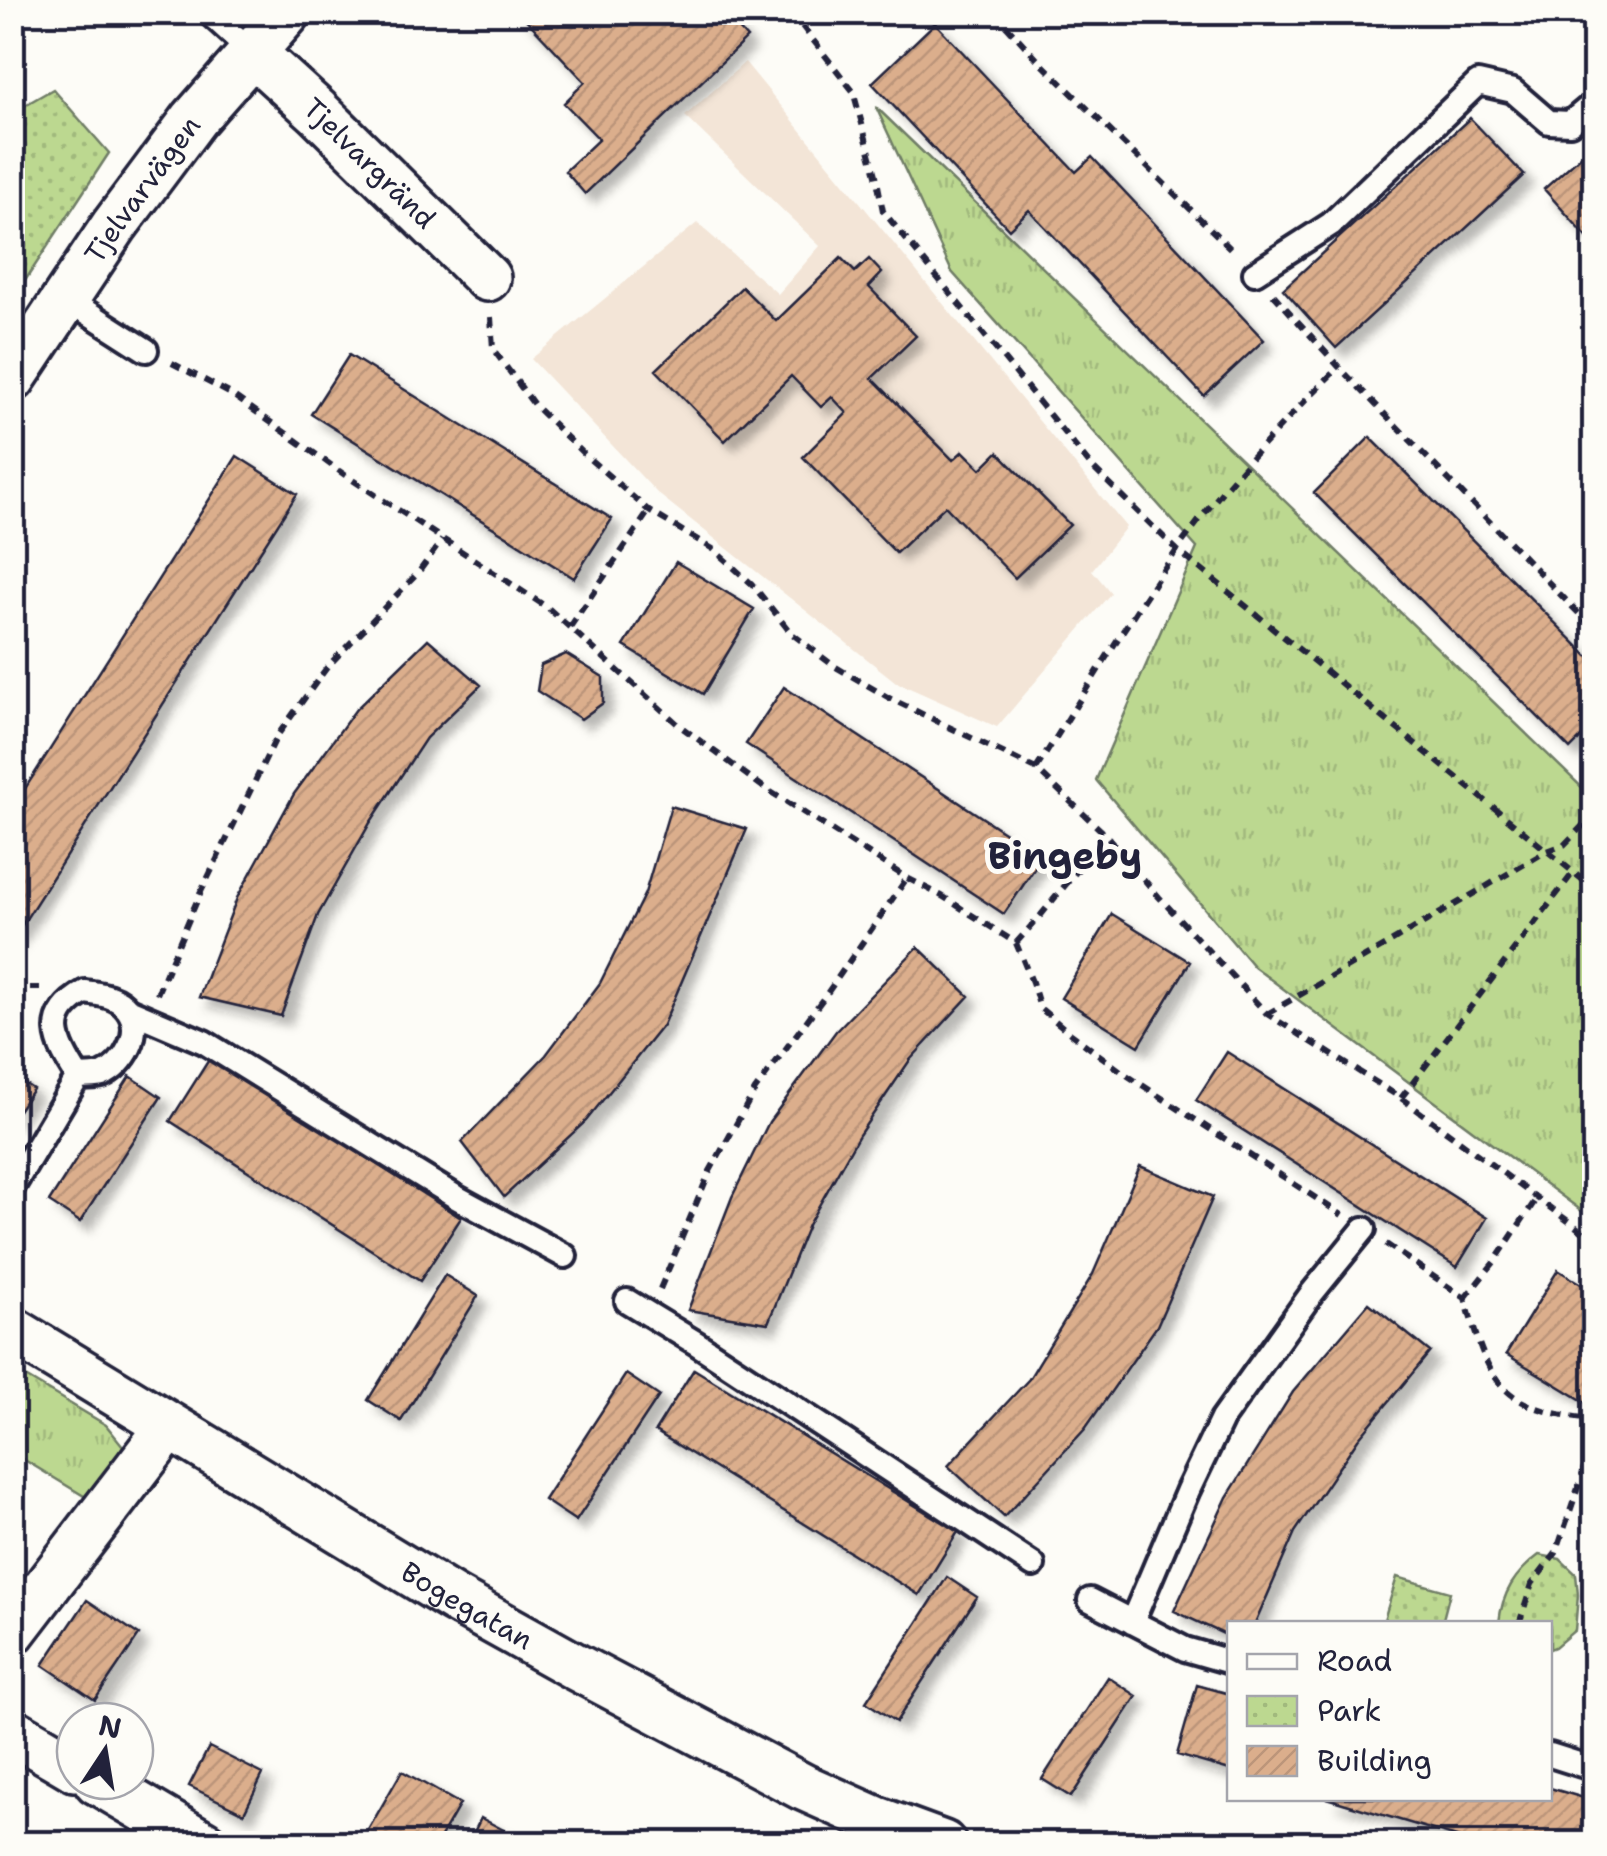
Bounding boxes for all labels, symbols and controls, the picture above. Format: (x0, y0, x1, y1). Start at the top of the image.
street label: Tjelvargränd (296, 89, 445, 237)
street label: Tjelvarvägen (76, 108, 209, 271)
district label: Bingeby (988, 830, 1142, 881)
street label: Bogegatan (394, 1552, 540, 1658)
legend (1227, 1621, 1552, 1801)
text: Road (1317, 1640, 1392, 1681)
text: Park (1317, 1690, 1381, 1731)
north arrow (55, 1701, 155, 1801)
text: N (95, 1706, 125, 1747)
text: Building (1317, 1740, 1432, 1781)

